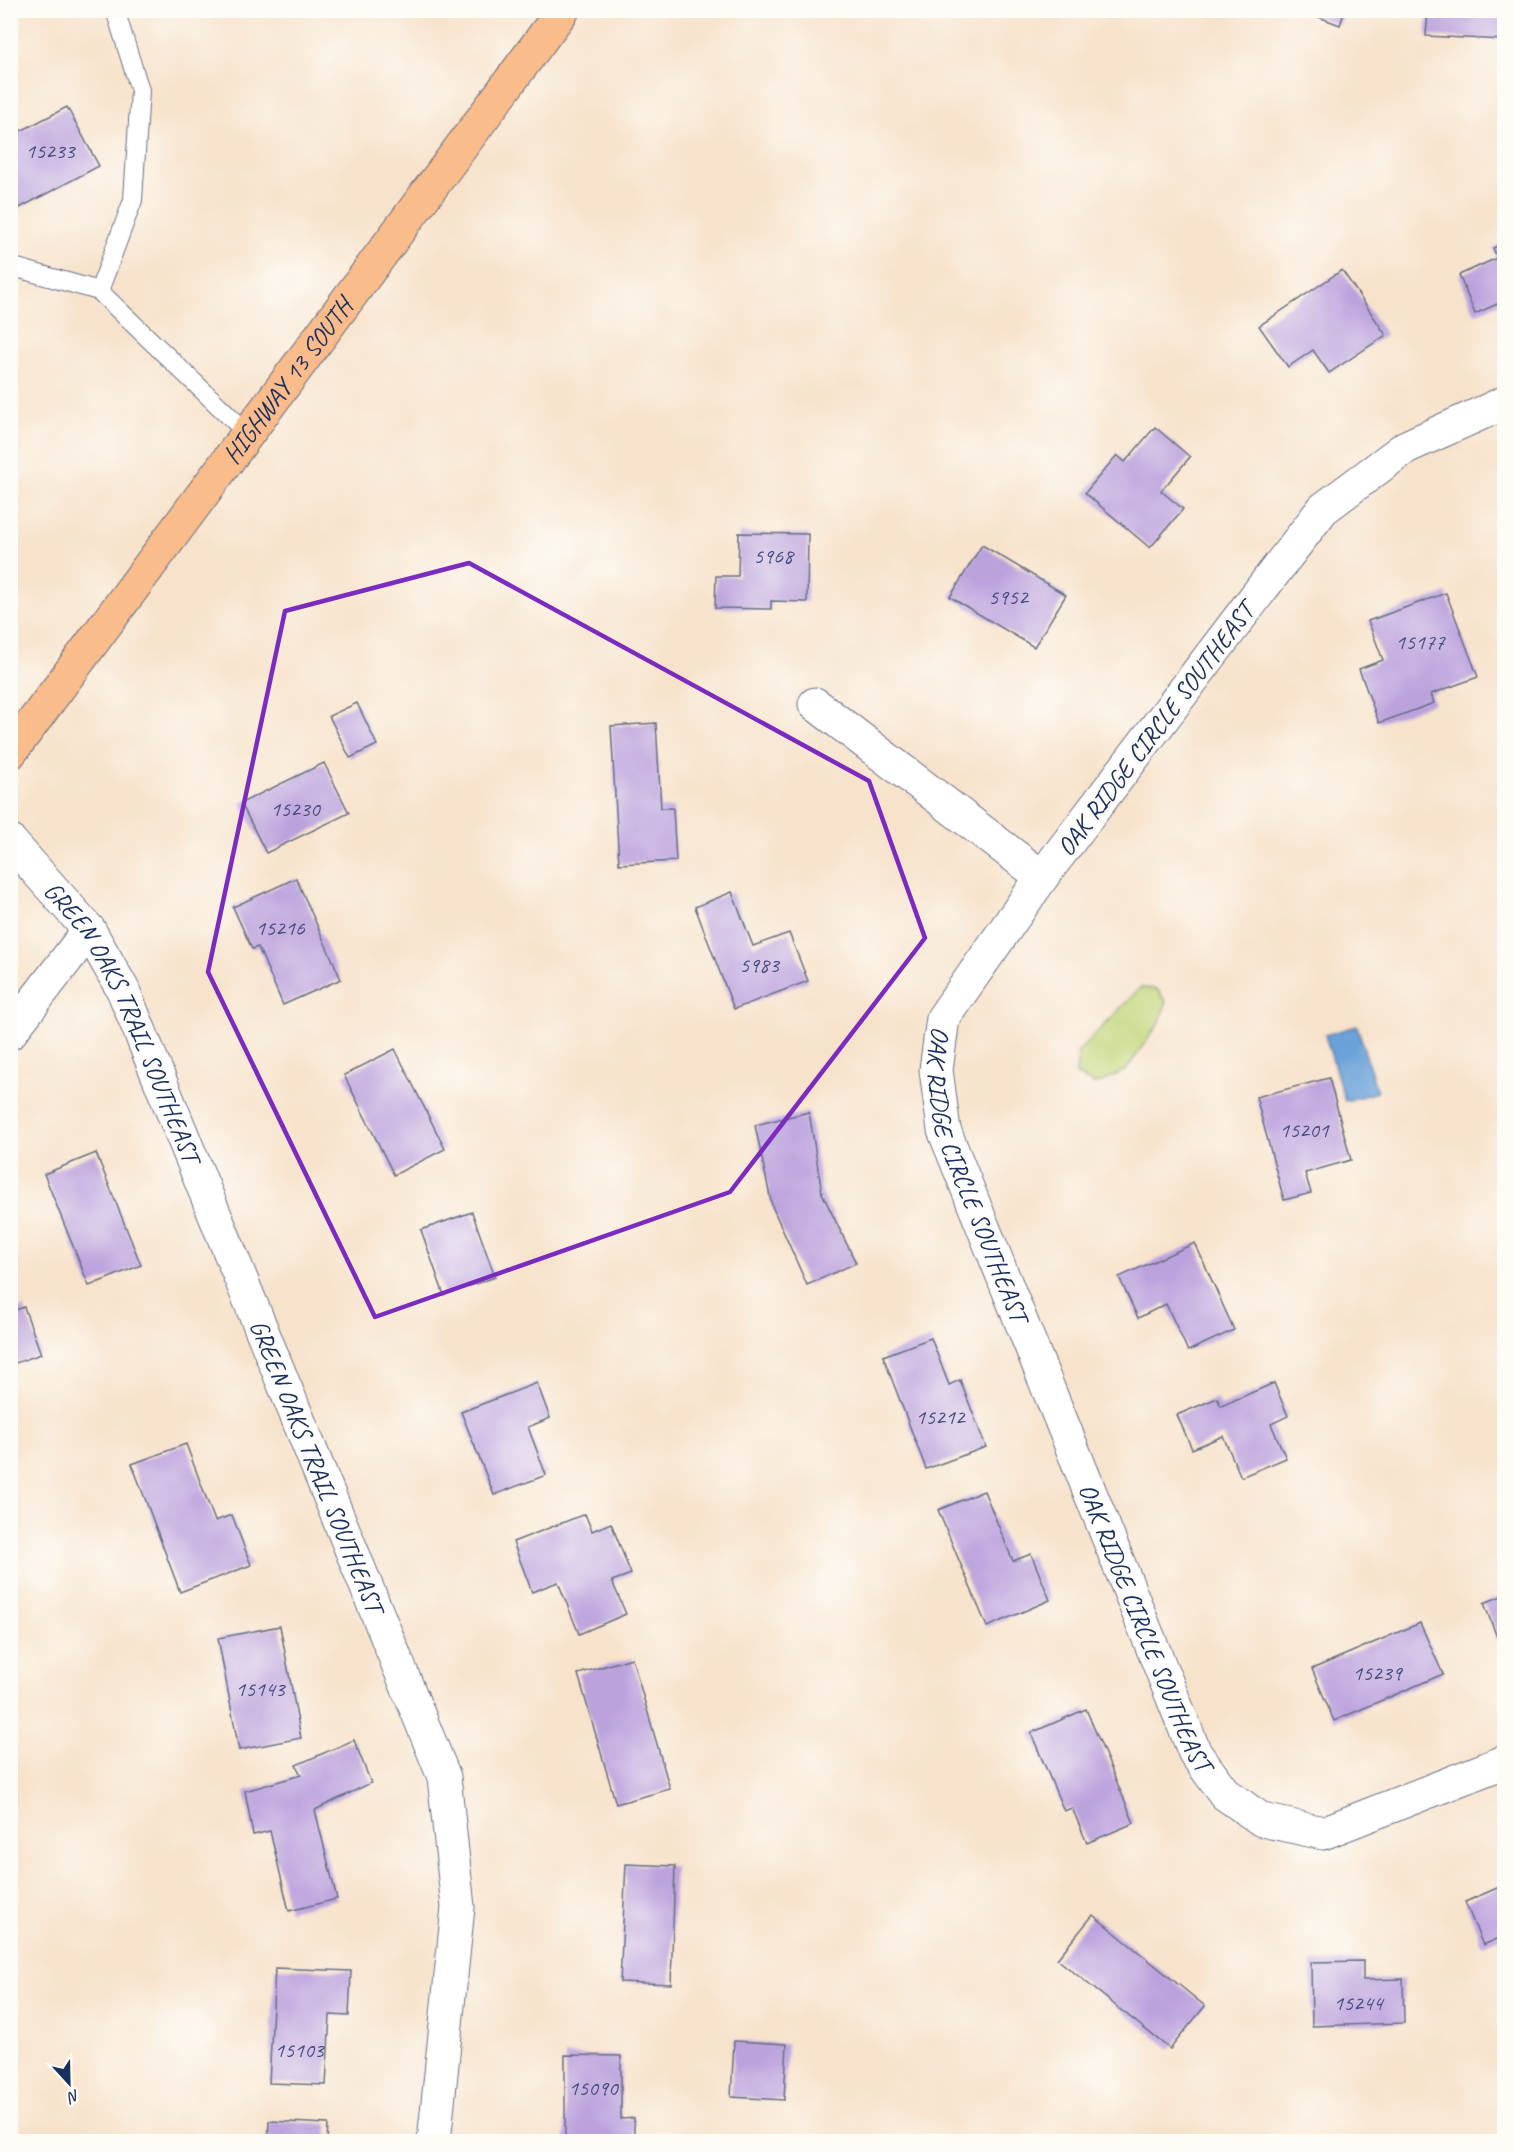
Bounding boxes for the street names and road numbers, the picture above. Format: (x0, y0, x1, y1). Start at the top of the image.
street label: HIGHWAY 13 SOUTH (215, 288, 362, 470)
street label: OAK RIDGE CIRCLE SOUTHEAST (1049, 592, 1265, 863)
street label: GREEN OAKS TRAIL SOUTHEAST (37, 875, 210, 1172)
street label: OAK RIDGE CIRCLE SOUTHEAST (919, 1025, 1037, 1331)
street label: GREEN OAKS TRAIL SOUTHEAST (242, 1315, 393, 1622)
street label: OAK RIDGE CIRCLE SOUTHEAST (1071, 1478, 1222, 1783)

